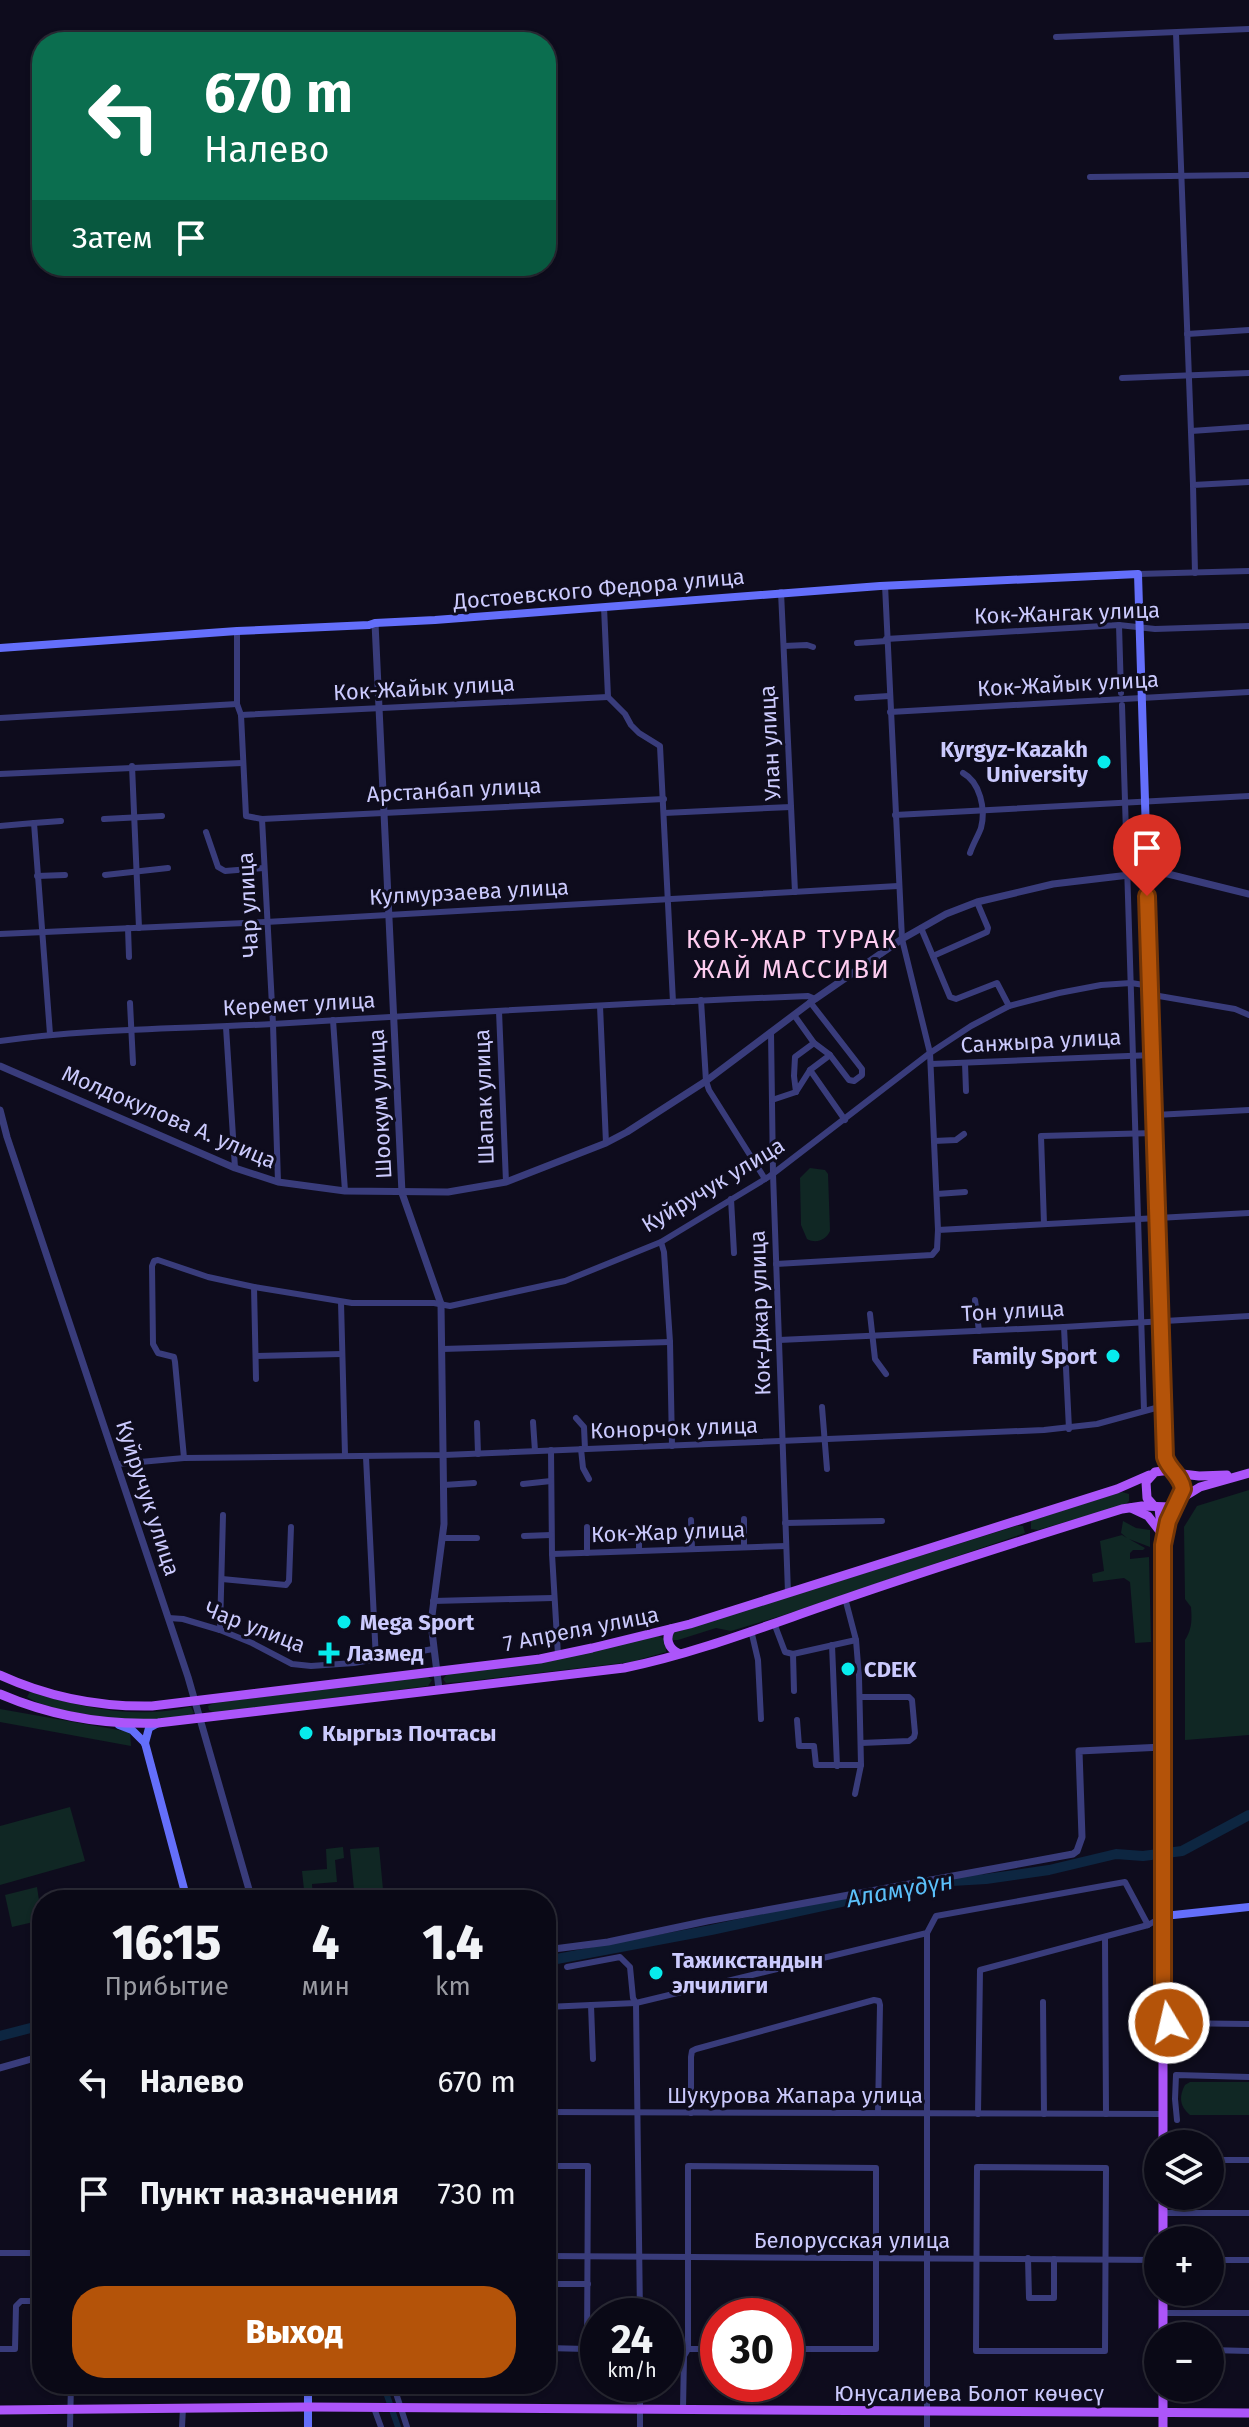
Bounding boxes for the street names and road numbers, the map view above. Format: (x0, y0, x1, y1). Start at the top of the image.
street label: Достоевского Федора улица (451, 563, 746, 615)
street label: Кок-Жангак улица (973, 596, 1161, 630)
street label: Кок-Жайык улица (976, 666, 1160, 702)
street label: Кок-Жайык улица (332, 670, 516, 706)
street label: Улан улица (753, 685, 787, 801)
street label: Арстанбап улица (366, 772, 542, 808)
street label: Чар улица (232, 852, 264, 958)
street label: Кулмурзаева улица (368, 873, 570, 911)
street label: Керемет улица (222, 987, 376, 1021)
street label: Санжыра улица (960, 1023, 1122, 1059)
street label: Шоокум улица (363, 1028, 397, 1180)
street label: Шапак улица (468, 1029, 500, 1165)
street label: Молдокулова А. улица (58, 1060, 280, 1174)
street label: Куйручук улица (637, 1132, 789, 1238)
street label: Кок-Джар улица (744, 1230, 776, 1396)
street label: Тон улица (961, 1295, 1065, 1327)
street label: Конорчок улица (590, 1412, 758, 1444)
street label: Куйручук улица (110, 1417, 186, 1579)
street label: Кок-Жар улица (590, 1516, 746, 1548)
street label: Чар улица (201, 1595, 309, 1659)
street label: 7 Апреля улица (501, 1601, 661, 1657)
street label: Шукурова Жапара улица (667, 2082, 923, 2109)
street label: Белорусская улица (754, 2227, 950, 2254)
street label: Юнусалиева Болот көчөсү (834, 2380, 1104, 2407)

